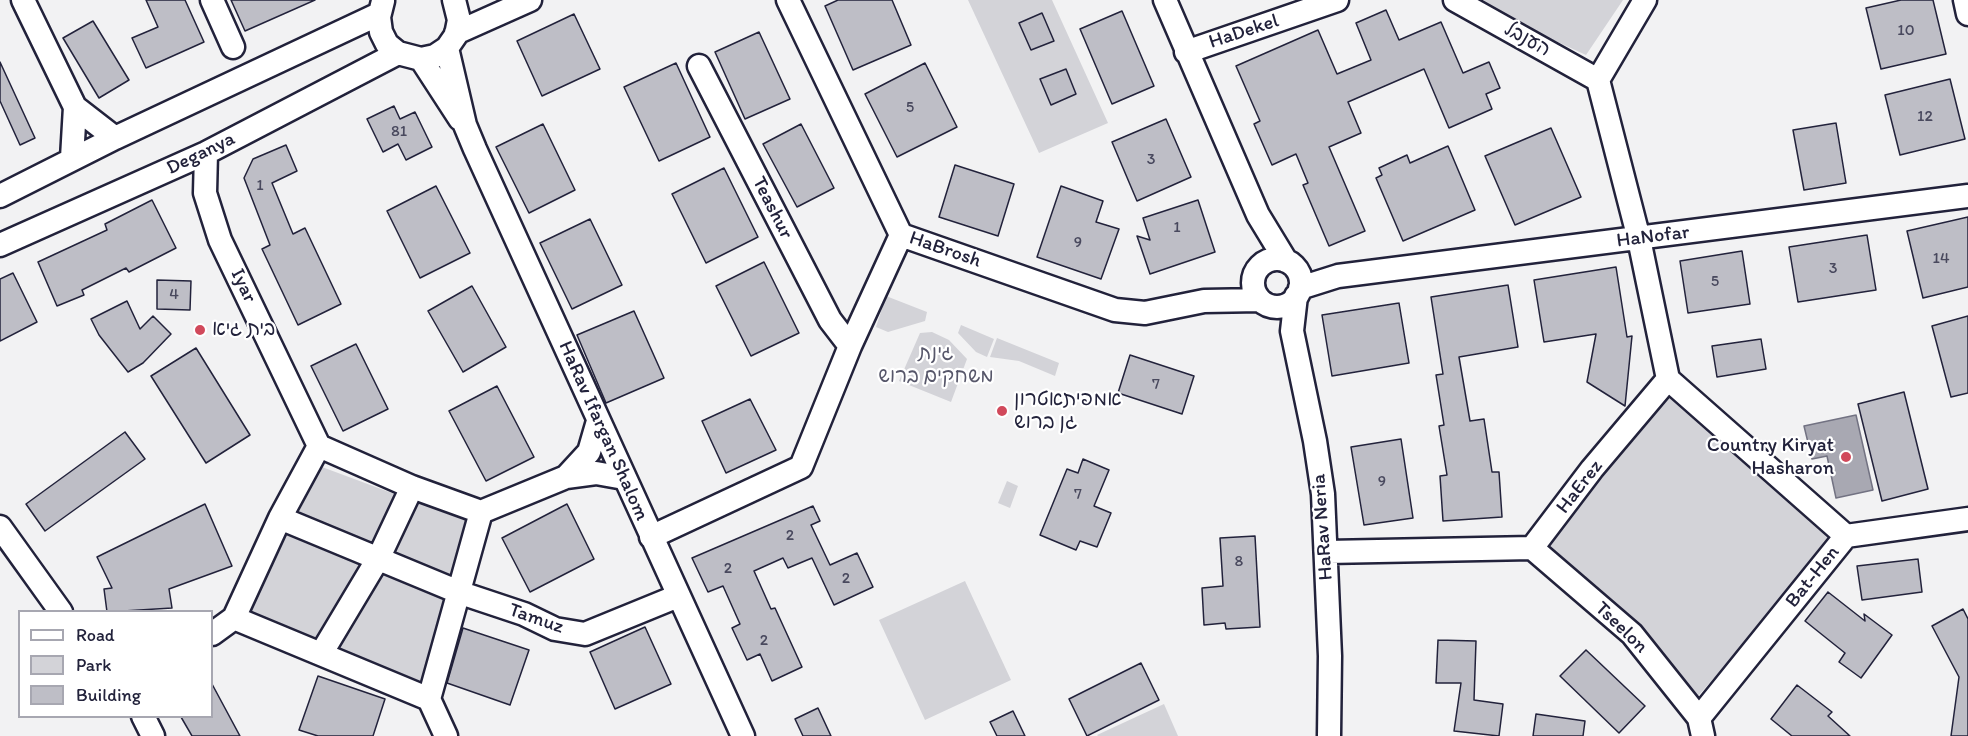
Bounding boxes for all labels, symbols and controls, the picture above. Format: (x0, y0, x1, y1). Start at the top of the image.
street label: HaDekel (1206, 9, 1282, 55)
street label: הענבל (1500, 18, 1554, 62)
house number: 10 (1897, 21, 1915, 41)
house number: 5 (906, 98, 914, 118)
house number: 12 (1917, 107, 1933, 127)
house number: 81 (391, 122, 407, 142)
street label: Deganya (163, 127, 239, 181)
house number: 3 (1147, 150, 1155, 170)
street label: Teashur (746, 173, 798, 243)
house number: 1 (256, 176, 264, 196)
house number: 1 (1173, 218, 1181, 238)
street label: HaNofar (1615, 221, 1691, 253)
street label: HaBrosh (906, 227, 984, 273)
house number: 9 (1074, 233, 1082, 253)
house number: 14 (1932, 249, 1950, 269)
house number: 3 (1829, 259, 1837, 279)
street label: Iyar (225, 265, 261, 307)
house number: 5 (1711, 272, 1719, 292)
house number: 4 (169, 285, 179, 305)
place label: בית גיא (212, 318, 275, 342)
marker: בית גיא (193, 323, 207, 337)
street label: HaRav Ifargan Shalom (553, 338, 653, 524)
park label: גינת משחקים ברוש (878, 342, 994, 389)
house number: 7 (1152, 375, 1160, 395)
place label: אמפיתאטרון גן ברוש (1014, 388, 1121, 435)
marker: אמפיתאטרון גן ברוש (995, 404, 1009, 418)
place label: Country Kiryat Hasharon (1707, 434, 1834, 481)
marker: Country Kiryat Hasharon (1839, 450, 1853, 464)
street label: HaErez (1552, 455, 1608, 519)
house number: 9 (1378, 472, 1386, 492)
street label: HaRav Neria (1307, 473, 1339, 581)
house number: 7 (1074, 485, 1082, 505)
house number: 2 (786, 526, 794, 546)
street label: Bat-Hen (1781, 541, 1845, 613)
house number: 8 (1235, 552, 1243, 572)
house number: 2 (724, 559, 732, 579)
house number: 2 (842, 569, 850, 589)
street label: Tseelon (1590, 597, 1652, 659)
street label: Tamuz (505, 598, 567, 640)
legend (18, 610, 213, 718)
text: Road (76, 624, 115, 646)
house number: 2 (760, 631, 768, 651)
text: Park (76, 654, 111, 676)
text: Building (76, 684, 141, 706)

